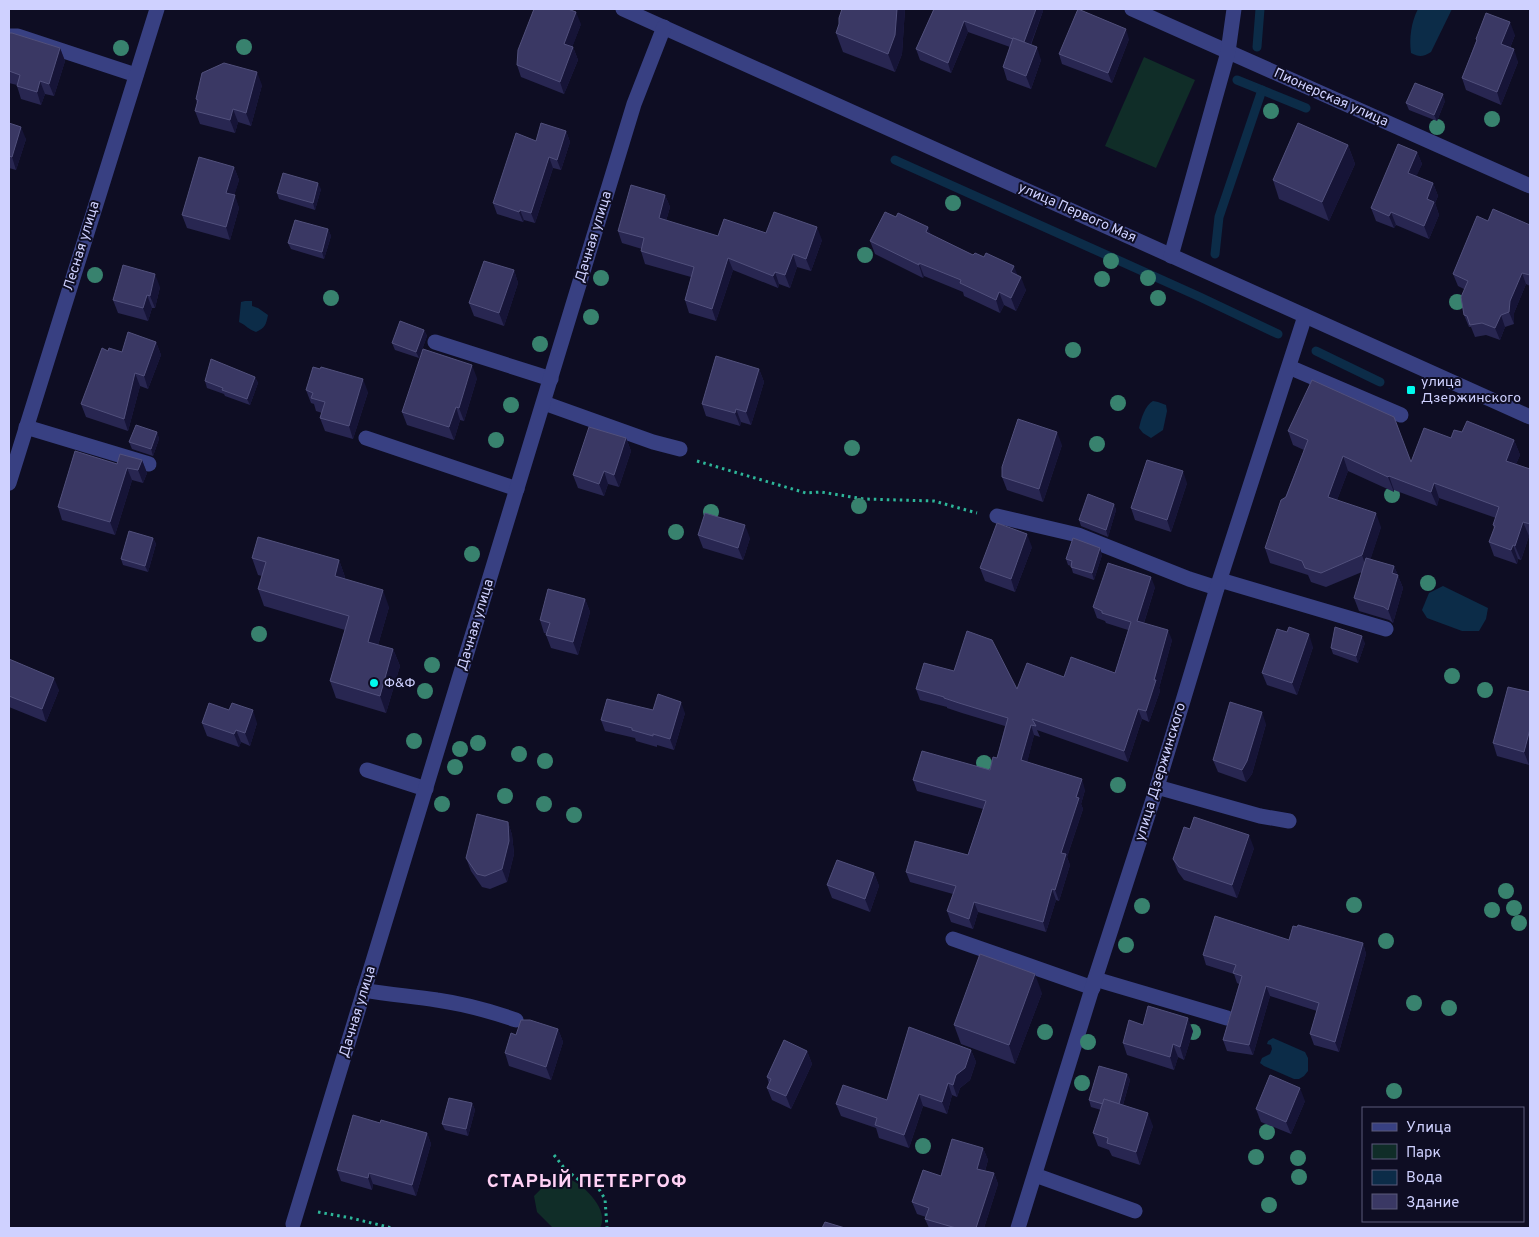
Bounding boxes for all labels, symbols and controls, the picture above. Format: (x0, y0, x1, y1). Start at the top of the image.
street label: Пионерская улица (1271, 65, 1391, 131)
street label: улица Первого Мая (1015, 179, 1139, 247)
street label: Дачная улица (572, 189, 616, 285)
street label: Лесная улица (60, 199, 104, 293)
place label: улица Дзержинского (1421, 374, 1521, 407)
marker: улица Дзержинского (1405, 384, 1417, 396)
street label: Дачная улица (454, 577, 498, 673)
place label: Ф&Ф (384, 675, 415, 692)
marker: Ф&Ф (368, 677, 380, 689)
street label: улица Дзержинского (1132, 701, 1190, 843)
street label: Дачная улица (336, 964, 380, 1060)
legend (1362, 1107, 1524, 1222)
text: Улица (1406, 1119, 1451, 1138)
text: Парк (1406, 1144, 1441, 1163)
district label: СТАРЫЙ ПЕТЕРГОФ (487, 1169, 687, 1194)
text: Вода (1406, 1169, 1442, 1188)
text: Здание (1406, 1194, 1459, 1213)

